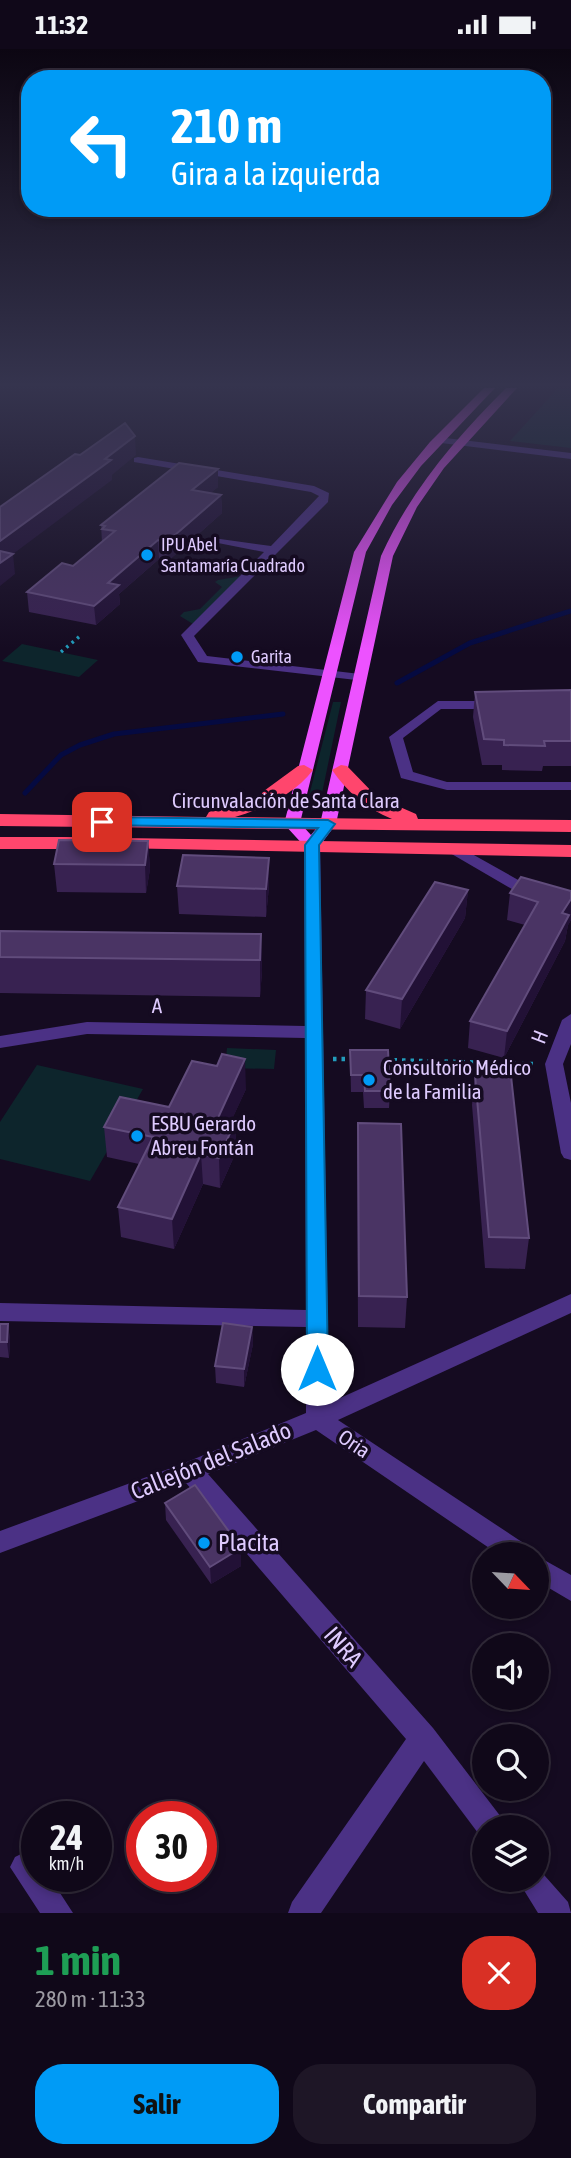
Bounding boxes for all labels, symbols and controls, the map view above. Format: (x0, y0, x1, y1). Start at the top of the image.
text: 11:32 (35, 10, 89, 40)
text: 210 m (171, 97, 282, 153)
icon: left (56, 98, 147, 189)
text: Gira a la izquierda (171, 155, 381, 192)
place label: IPU Abel Santamaría Cuadrado (161, 534, 305, 576)
marker: IPU Abel Santamaría Cuadrado (139, 547, 155, 563)
place label: Garita (251, 646, 292, 667)
marker: Garita (229, 649, 245, 665)
street label: Circunvalación de Santa Clara (172, 788, 400, 812)
pin (72, 792, 132, 852)
icon: arrive (83, 803, 121, 841)
street label: A (152, 993, 163, 1017)
street label: H (526, 1027, 552, 1047)
place label: Consultorio Médico de la Familia (383, 1055, 531, 1103)
marker: Consultorio Médico de la Familia (361, 1072, 377, 1088)
place label: ESBU Gerardo Abreu Fontán (151, 1111, 256, 1159)
marker: ESBU Gerardo Abreu Fontán (129, 1128, 145, 1144)
position arrow (280, 1332, 354, 1406)
street label: Callejón del Salado (127, 1416, 295, 1505)
street label: Oria (334, 1424, 375, 1462)
place label: Placita (218, 1529, 280, 1556)
marker: Placita (196, 1535, 212, 1551)
north arrow (472, 1542, 550, 1619)
map controls (472, 1542, 549, 1892)
street label: INRA (319, 1621, 368, 1672)
button: sound (472, 1633, 549, 1710)
button: search (472, 1724, 549, 1801)
speed limit sign: 30 (126, 1801, 217, 1892)
button: layers (472, 1815, 549, 1892)
text: 24 (50, 1817, 83, 1857)
text: km/h (49, 1853, 84, 1874)
text: 1 min (35, 1936, 121, 1984)
button: close (462, 1936, 536, 2010)
text: 280 m · 11:33 (35, 1986, 146, 2012)
button: Salir (35, 2064, 279, 2144)
button: Compartir (293, 2064, 536, 2144)

